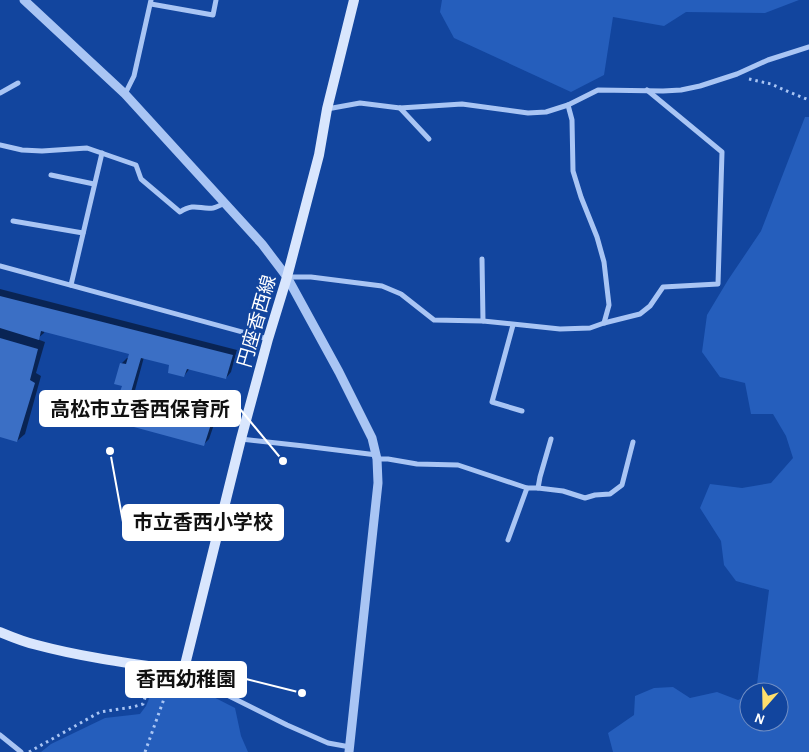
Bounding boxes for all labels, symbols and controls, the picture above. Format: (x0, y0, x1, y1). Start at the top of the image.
street label: 円座香西線 (234, 273, 280, 370)
callout: 高松市立香西保育所 (40, 391, 240, 426)
text: 高松市立香西保育所 (50, 398, 230, 420)
callout: 市立香西小学校 (123, 505, 283, 540)
text: 市立香西小学校 (133, 511, 273, 533)
callout: 香西幼稚園 (126, 662, 246, 697)
text: 香西幼稚園 (136, 668, 236, 690)
north arrow (739, 682, 789, 732)
text: N (753, 710, 767, 727)

